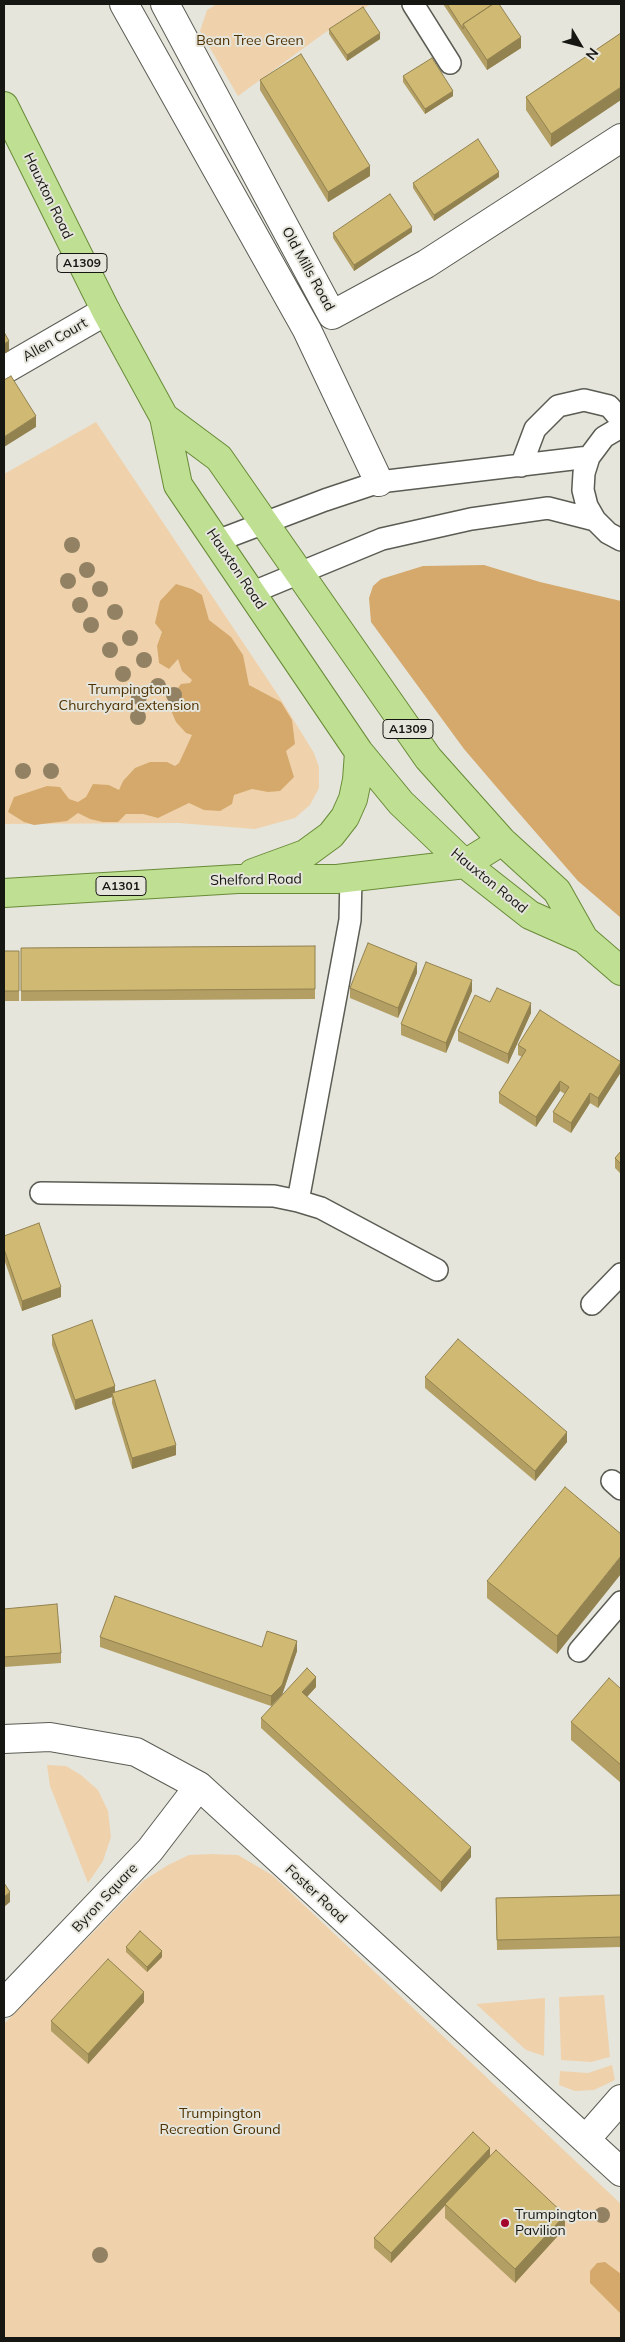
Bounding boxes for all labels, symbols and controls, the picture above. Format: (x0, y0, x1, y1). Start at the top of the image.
north arrow (555, 20, 605, 70)
park label: Bean Tree Green (196, 33, 304, 49)
text: N (582, 44, 602, 64)
street label: Hauxton Road (20, 150, 76, 242)
street label: Old Mills Road (278, 224, 338, 314)
road number: A1309 (57, 254, 107, 272)
street label: Allen Court (20, 315, 90, 365)
street label: Hauxton Road (203, 525, 269, 613)
park label: Trumpington Churchyard extension (59, 682, 199, 714)
road number: A1309 (383, 720, 433, 739)
street label: Hauxton Road (447, 845, 531, 917)
street label: Shelford Road (210, 871, 302, 889)
road number: A1301 (96, 876, 146, 896)
street label: Byron Square (69, 1860, 141, 1936)
street label: Foster Road (282, 1861, 350, 1927)
park label: Trumpington Recreation Ground (159, 2106, 281, 2138)
place label: Trumpington Pavilion (515, 2207, 597, 2240)
marker: Trumpington Pavilion (499, 2217, 511, 2229)

